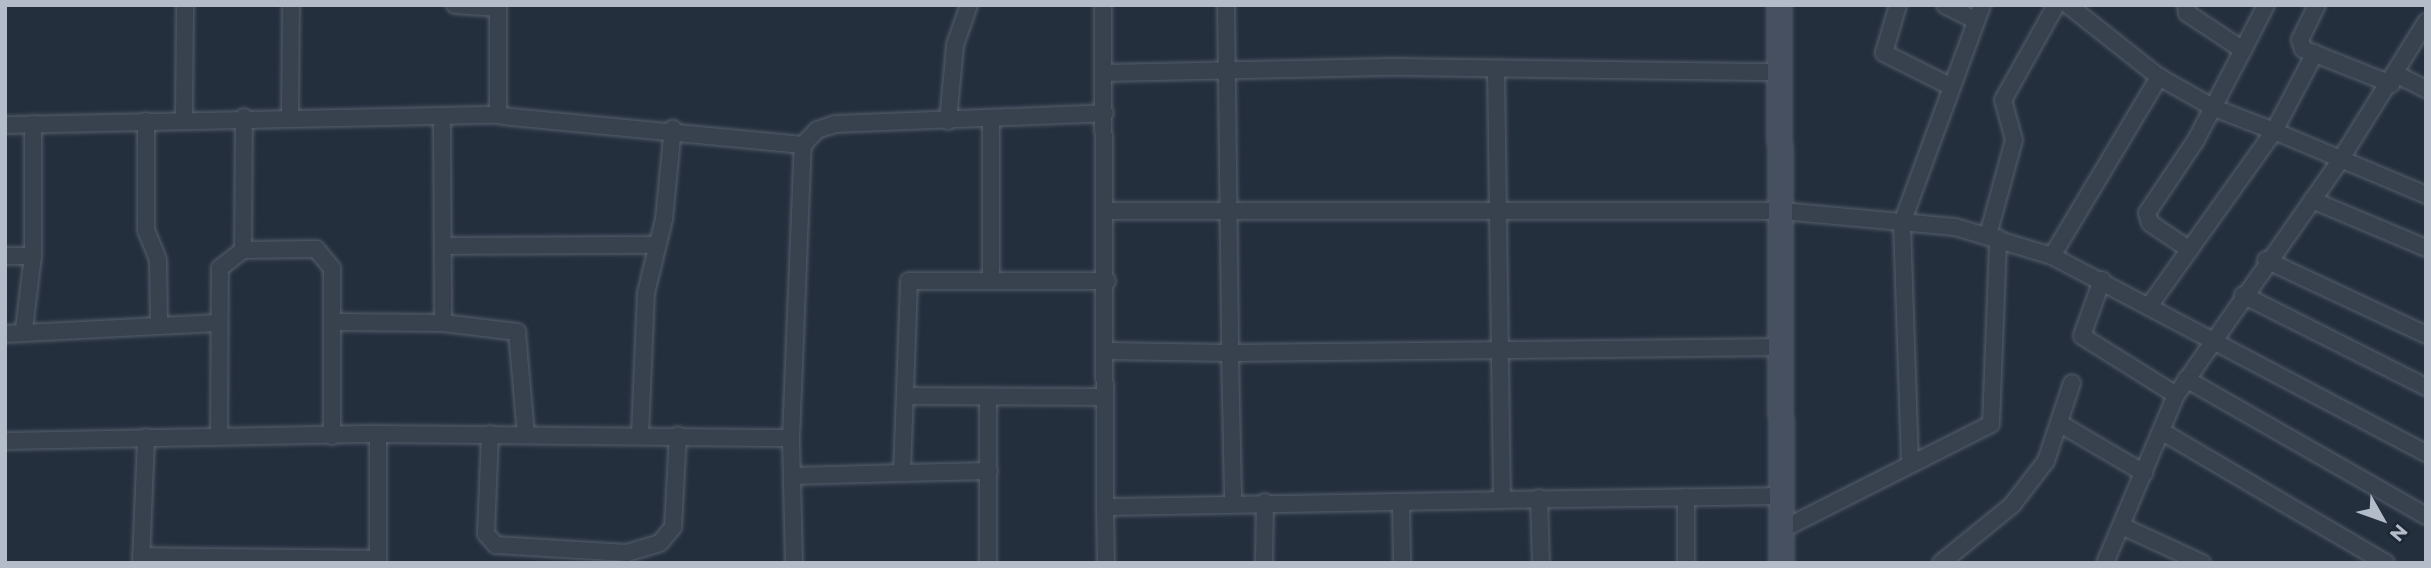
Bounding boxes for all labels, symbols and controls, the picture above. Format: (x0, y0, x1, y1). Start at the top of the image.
north arrow (2347, 484, 2417, 554)
text: N (2385, 520, 2412, 546)

